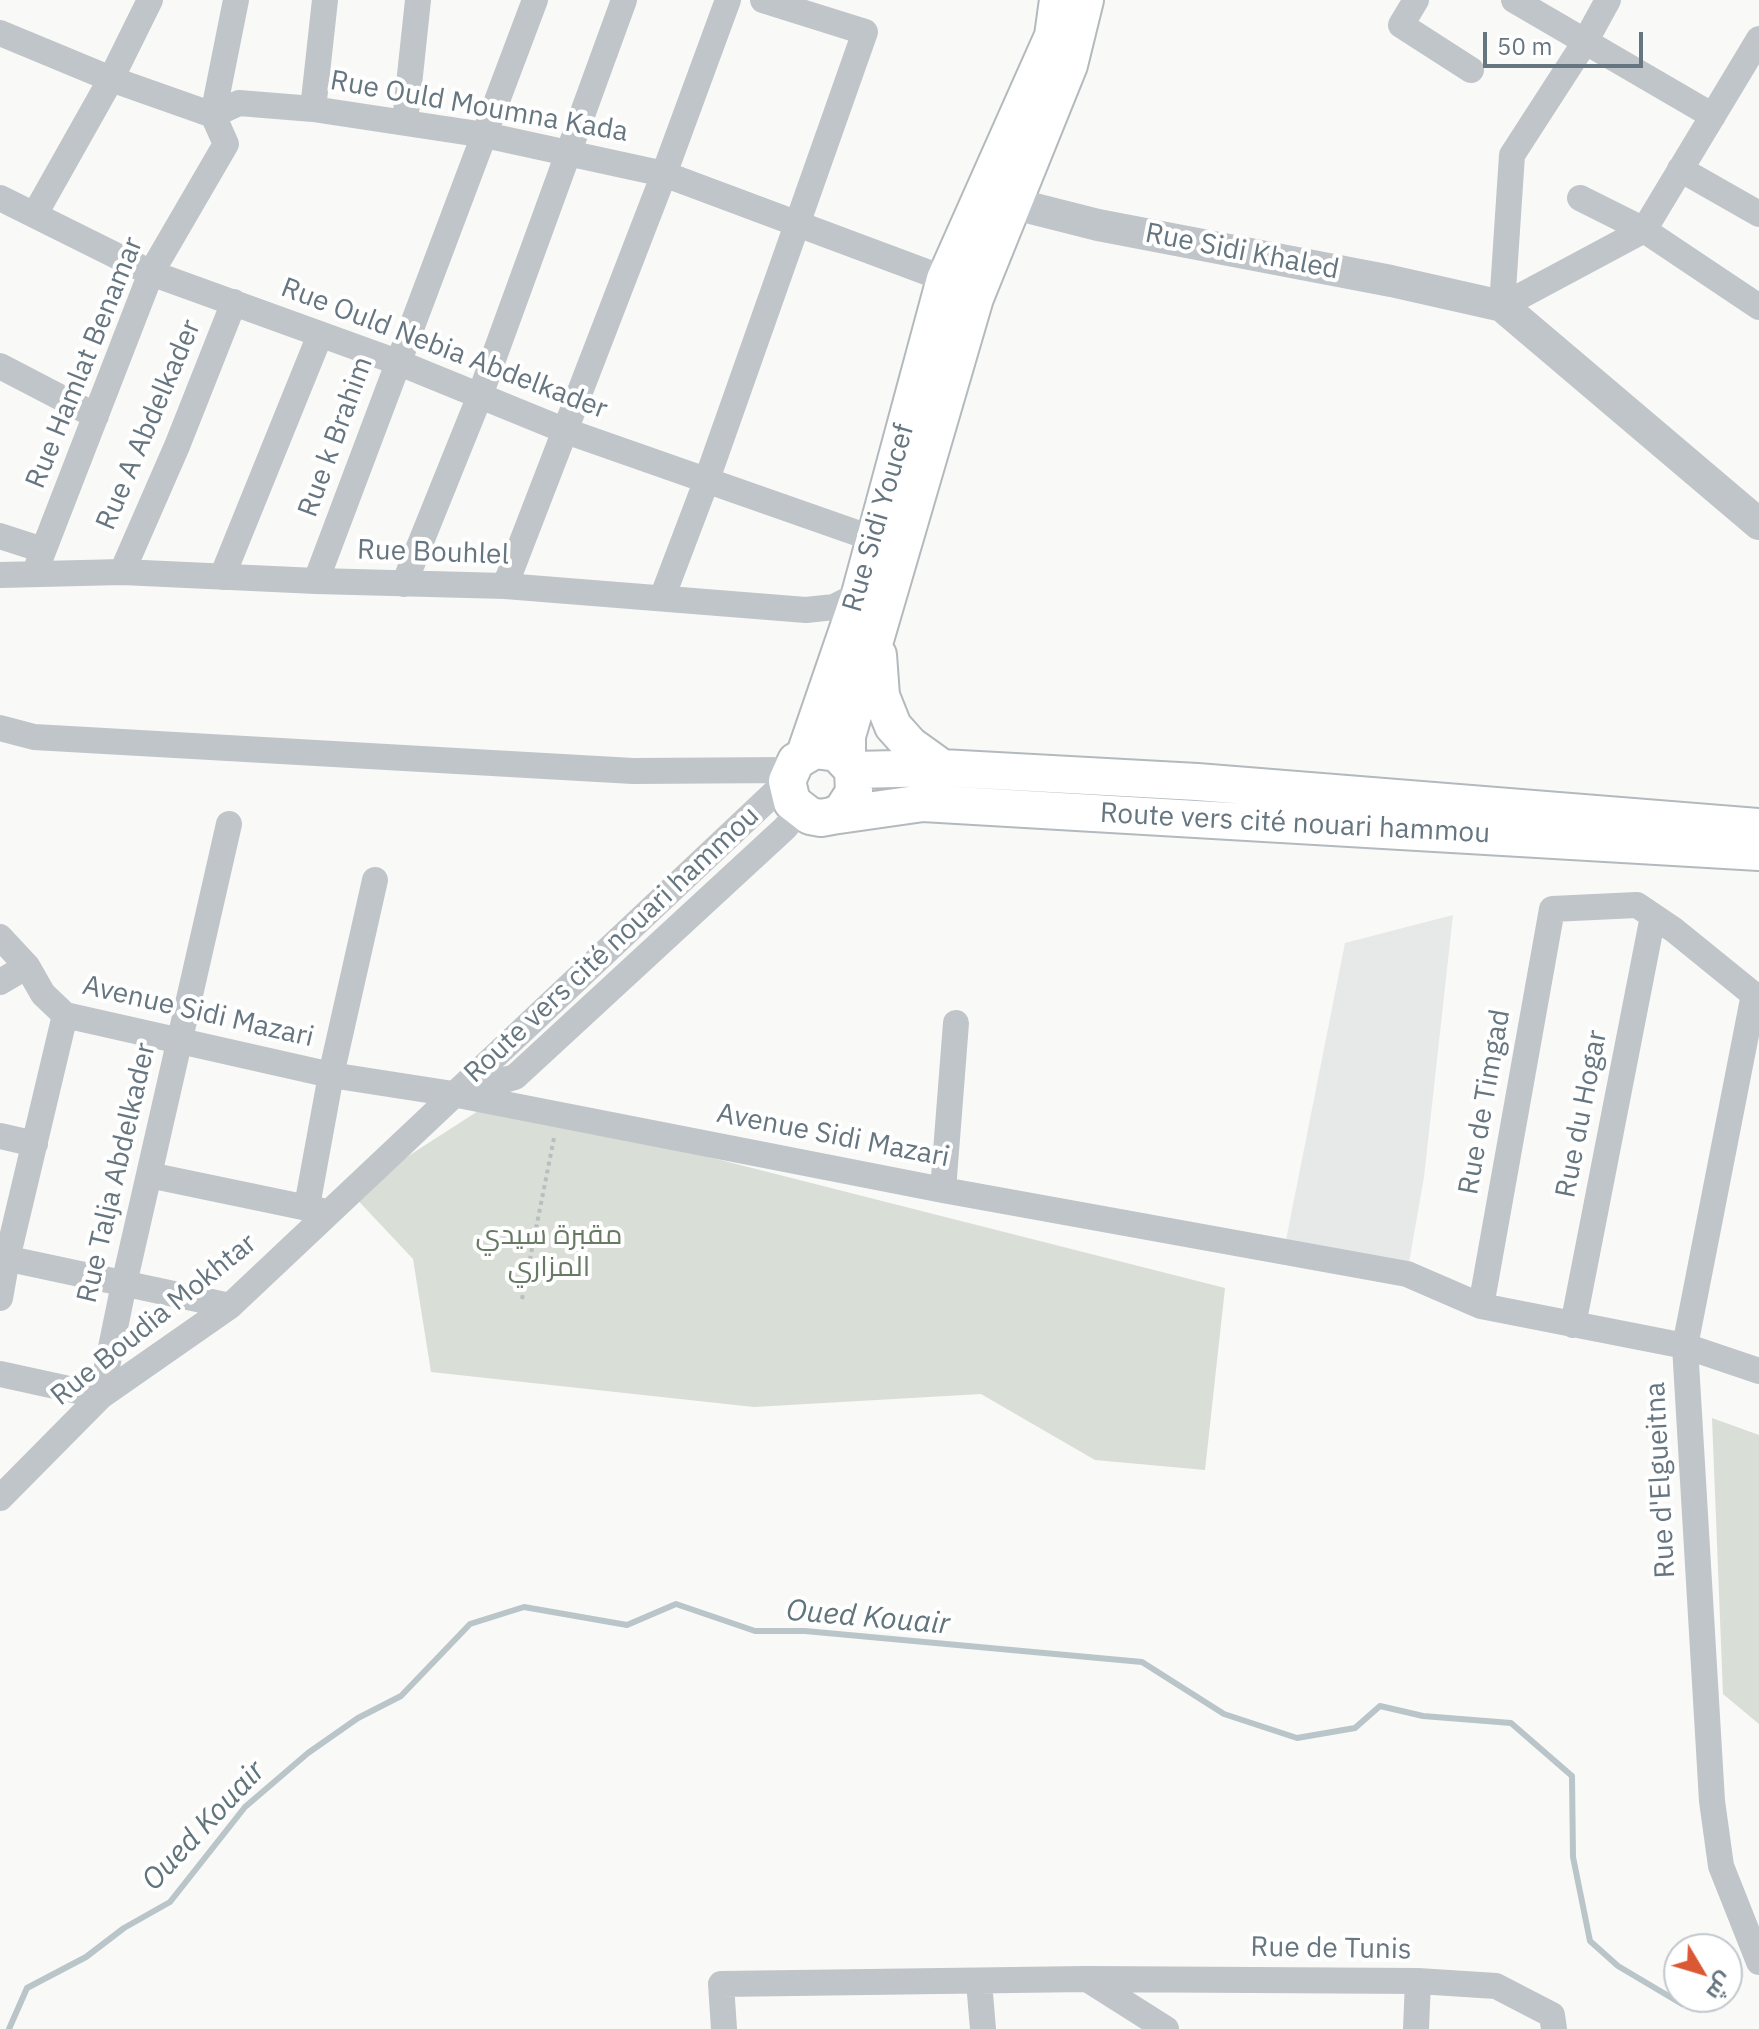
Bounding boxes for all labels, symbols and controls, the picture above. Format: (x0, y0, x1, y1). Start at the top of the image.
scale bar (1487, 16, 1647, 66)
text: 50 m (1497, 30, 1552, 62)
street label: Rue Ould Moumna Kada (328, 64, 630, 150)
street label: Rue Sidi Khaled (1142, 217, 1342, 287)
street label: Rue Hamlat Benamar (19, 232, 151, 494)
street label: Rue Ould Nebia Abdelkader (276, 271, 612, 427)
street label: Rue A Abdelkader (90, 315, 208, 535)
street label: Rue k Brahim (291, 352, 381, 522)
street label: Rue Sidi Youcef (836, 420, 922, 616)
street label: Rue Bouhlel (356, 534, 510, 572)
street label: Route vers cité nouari hammou (1099, 797, 1491, 851)
street label: Route vers cité nouari hammou (458, 800, 766, 1090)
street label: Avenue Sidi Mazari (79, 969, 317, 1055)
street label: Rue de Timgad (1452, 1007, 1518, 1197)
street label: Rue du Hogar (1549, 1027, 1615, 1201)
street label: Rue Talja Abdelkader (71, 1040, 163, 1306)
street label: Avenue Sidi Mazari (714, 1097, 952, 1175)
park label: مقبرة سيدي المزاري (476, 1219, 622, 1285)
street label: Rue Boudia Mokhtar (44, 1227, 264, 1413)
street label: Rue d'Elgueitna (1639, 1381, 1683, 1579)
water label: Oued Kouair (785, 1593, 951, 1643)
water label: Oued Kouair (135, 1754, 273, 1898)
street label: Rue de Tunis (1250, 1931, 1412, 1967)
north arrow (1663, 1933, 1743, 2013)
text: ش (1701, 1967, 1741, 2007)

